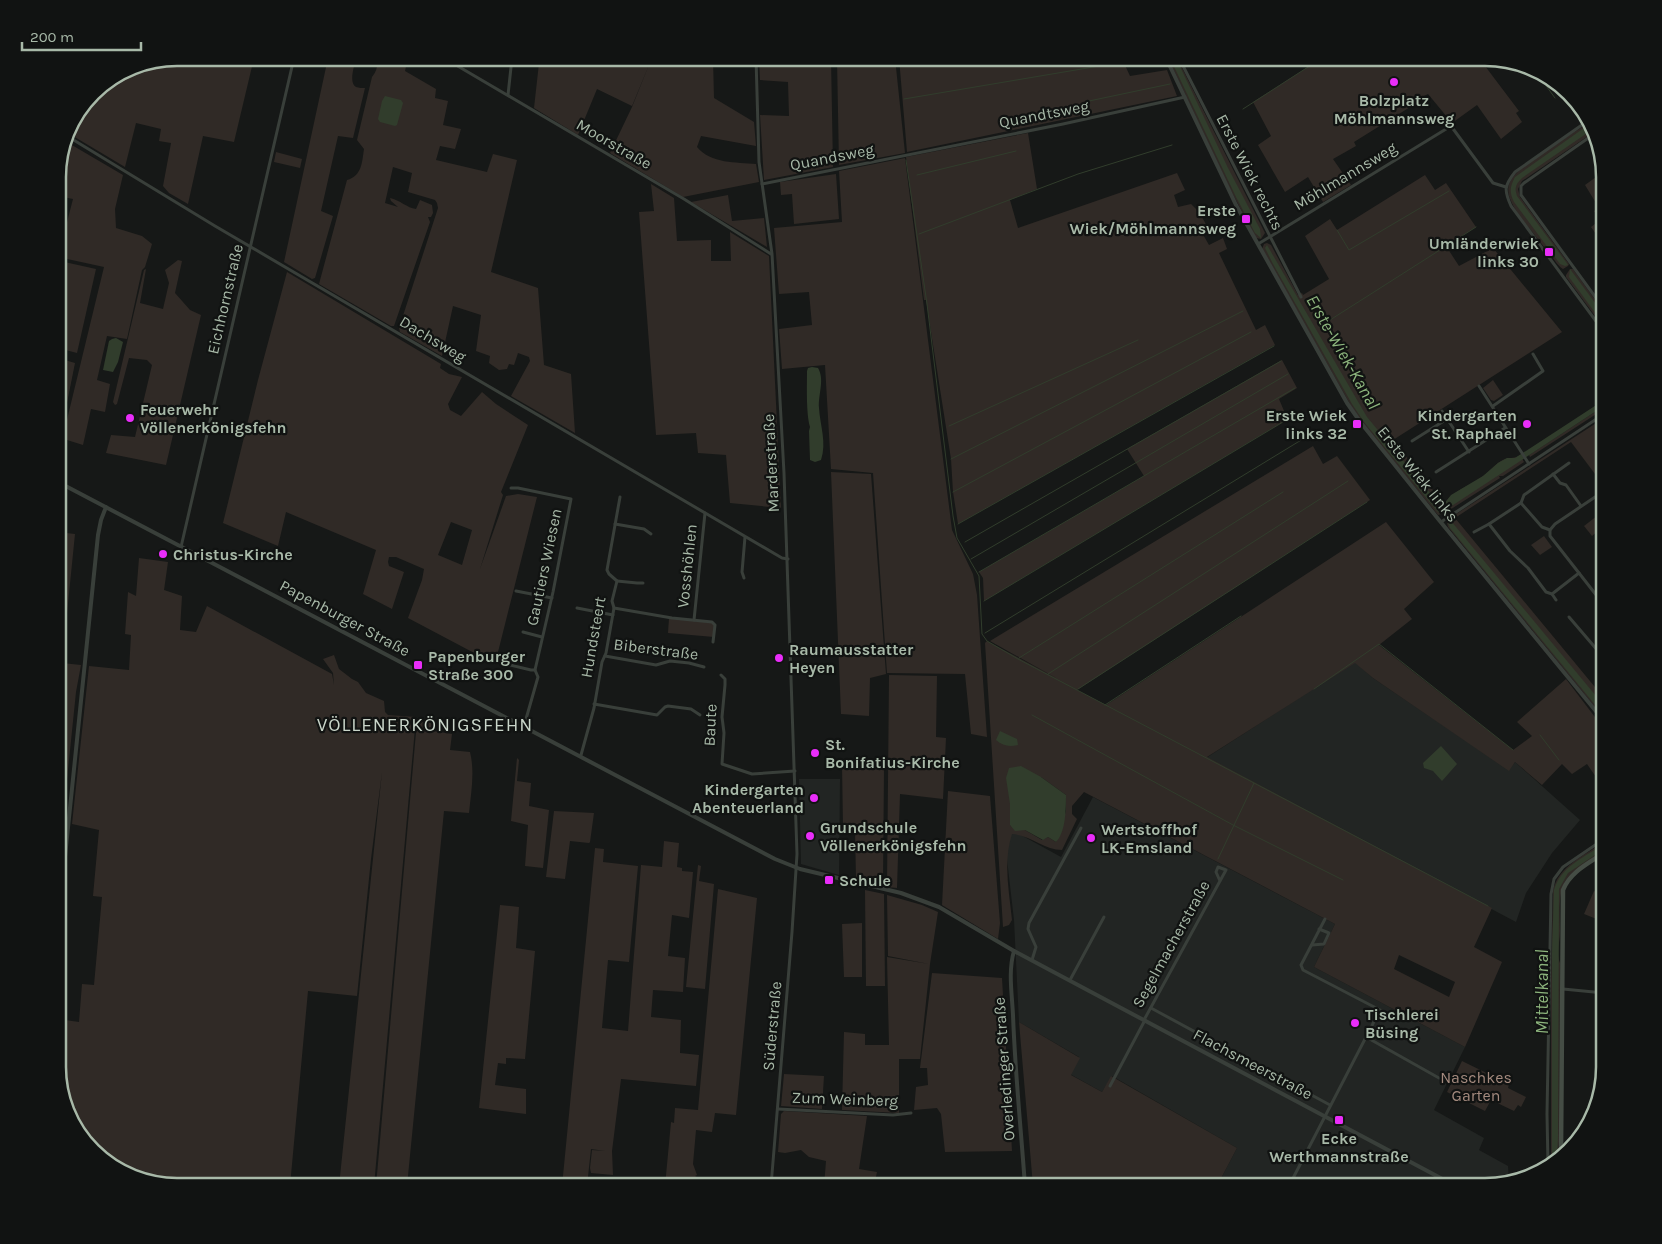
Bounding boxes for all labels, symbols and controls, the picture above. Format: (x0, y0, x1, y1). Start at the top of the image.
scale bar (22, 20, 141, 52)
text: 200 m (30, 28, 74, 46)
marker: Bolzplatz Möhlmannsweg (1388, 76, 1400, 88)
place label: Bolzplatz Möhlmannsweg (1334, 91, 1454, 128)
street label: Quandtsweg (997, 96, 1091, 132)
street label: Erste Wiek rechts (1213, 111, 1287, 233)
street label: Moorstraße (573, 115, 655, 173)
street label: Möhlmannsweg (1290, 138, 1400, 214)
street label: Quandsweg (788, 140, 876, 174)
place label: Erste Wiek/Möhlmannsweg (1069, 201, 1236, 238)
marker: Erste Wiek/Möhlmannsweg (1240, 213, 1252, 225)
place label: Umländerwiek links 30 (1429, 234, 1540, 271)
street label: Eichhornstraße (203, 242, 247, 356)
marker: Umländerwiek links 30 (1543, 246, 1555, 258)
water label: Erste-Wiek-Kanal (1301, 291, 1385, 414)
street label: Dachsweg (396, 312, 470, 366)
place label: Feuerwehr Völlenerkönigsfehn (140, 400, 286, 437)
place label: Erste Wiek links 32 (1266, 406, 1348, 443)
place label: Kindergarten St. Raphael (1417, 406, 1517, 443)
marker: Feuerwehr Völlenerkönigsfehn (124, 412, 136, 424)
street label: Marderstraße (759, 413, 783, 513)
marker: Erste Wiek links 32 (1351, 418, 1363, 430)
marker: Kindergarten St. Raphael (1521, 418, 1533, 430)
street label: Erste Wiek links (1374, 422, 1462, 526)
street label: Gautiers Wiesen (522, 507, 566, 627)
street label: Vosshöhlen (673, 523, 701, 609)
place label: Christus-Kirche (173, 545, 293, 564)
marker: Christus-Kirche (157, 548, 169, 560)
street label: Papenburger Straße (277, 576, 413, 660)
street label: Hundsteert (577, 595, 609, 679)
street label: Biberstraße (613, 634, 699, 664)
place label: Raumausstatter Heyen (789, 640, 914, 677)
place label: Papenburger Straße 300 (428, 647, 526, 684)
marker: Raumausstatter Heyen (773, 652, 785, 664)
marker: Papenburger Straße 300 (412, 659, 424, 671)
street label: Baute (699, 703, 721, 747)
district label: VÖLLENERKÖNIGSFEHN (317, 714, 533, 736)
place label: St. Bonifatius-Kirche (825, 735, 960, 772)
marker: St. Bonifatius-Kirche (809, 747, 821, 759)
place label: Kindergarten Abenteuerland (692, 780, 804, 817)
marker: Kindergarten Abenteuerland (808, 792, 820, 804)
place label: Grundschule Völlenerkönigsfehn (820, 818, 966, 855)
place label: Wertstoffhof LK-Emsland (1101, 820, 1197, 857)
marker: Grundschule Völlenerkönigsfehn (804, 830, 816, 842)
marker: Wertstoffhof LK-Emsland (1085, 832, 1097, 844)
place label: Schule (839, 871, 891, 890)
marker: Schule (823, 874, 835, 886)
street label: Segelmacherstraße (1128, 877, 1214, 1011)
water label: Mittelkanal (1531, 949, 1553, 1035)
street label: Süderstraße (759, 980, 785, 1072)
street label: Overledinger Straße (989, 996, 1019, 1142)
place label: Tischlerei Büsing (1365, 1005, 1439, 1042)
marker: Tischlerei Büsing (1349, 1017, 1361, 1029)
street label: Flachsmeerstraße (1190, 1025, 1316, 1103)
park label: Naschkes Garten (1440, 1068, 1512, 1105)
street label: Zum Weinberg (791, 1088, 899, 1110)
marker: Ecke Werthmannstraße (1333, 1114, 1345, 1126)
place label: Ecke Werthmannstraße (1269, 1129, 1409, 1166)

